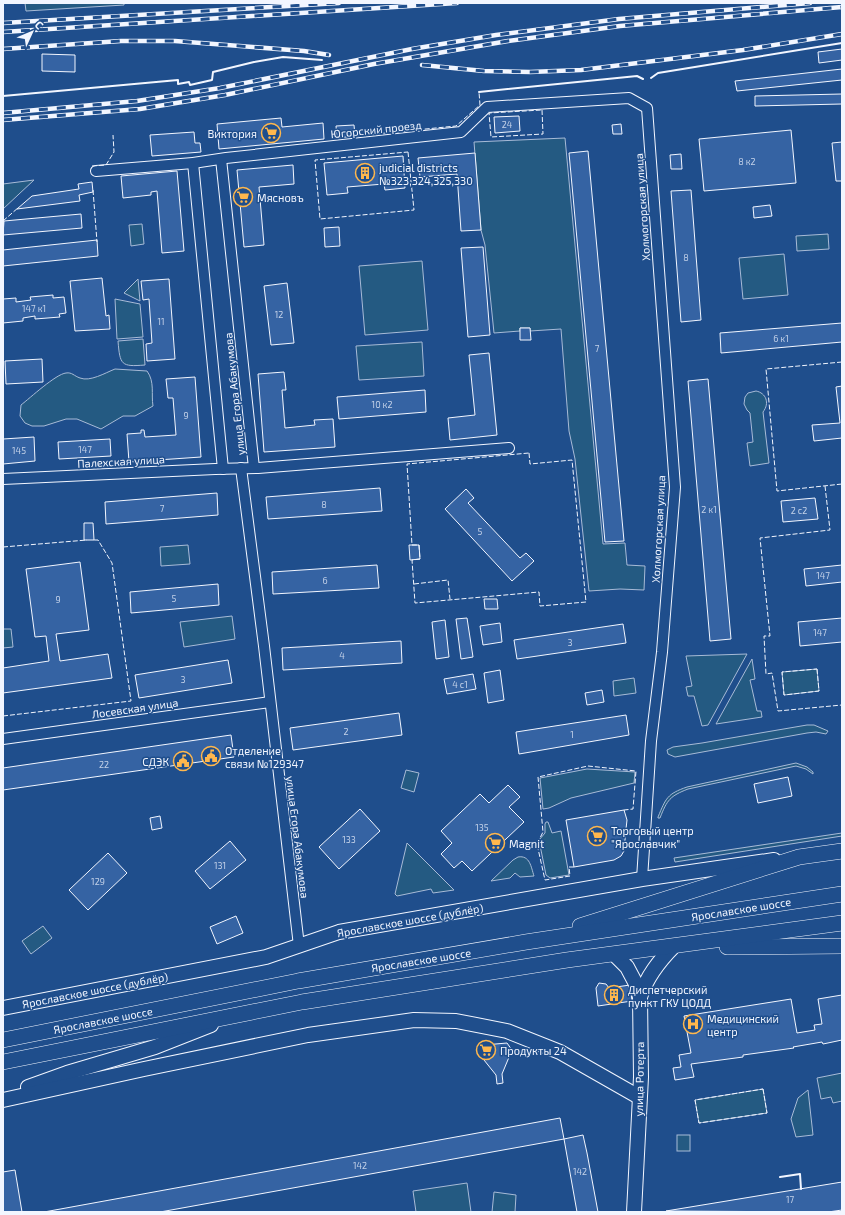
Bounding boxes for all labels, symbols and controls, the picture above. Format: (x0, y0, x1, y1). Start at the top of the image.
north arrow (12, 12, 52, 52)
text: С (33, 18, 47, 32)
street label: Югорский проезд (330, 118, 423, 140)
house number: 24 (502, 119, 513, 130)
supermarket icon: Виктория (260, 122, 282, 144)
place label: Виктория (207, 127, 257, 140)
street label: Холмогорская улица (632, 153, 653, 261)
house number: 8 к2 (738, 156, 756, 167)
place label: judicial districts №323,324,325,330 (379, 161, 473, 187)
building icon: judicial districts №323,324,325,330 (354, 162, 376, 184)
supermarket icon: Мясновъ (232, 186, 254, 208)
place label: Мясновъ (257, 191, 304, 204)
house number: 8 (683, 252, 689, 263)
house number: 147 к1 (22, 303, 46, 314)
house number: 12 (275, 309, 283, 320)
house number: 11 (157, 316, 165, 327)
street label: улица Егора Абакумова (221, 332, 248, 456)
house number: 6 к1 (773, 333, 789, 344)
house number: 7 (595, 343, 600, 354)
house number: 10 к2 (372, 399, 392, 410)
house number: 9 (183, 410, 189, 421)
house number: 147 (78, 444, 92, 455)
house number: 145 (12, 445, 26, 456)
street label: Палехская улица (77, 452, 165, 471)
street label: Холмогорская улица (649, 475, 668, 583)
house number: 8 (321, 499, 327, 510)
house number: 7 (160, 503, 165, 514)
house number: 2 к1 (701, 504, 717, 515)
house number: 2 с2 (791, 505, 807, 516)
house number: 5 (478, 526, 483, 537)
house number: 147 (816, 570, 830, 581)
house number: 6 (322, 575, 328, 586)
house number: 5 (172, 593, 177, 604)
house number: 9 (55, 594, 61, 605)
house number: 147 (813, 627, 827, 638)
house number: 3 (567, 637, 573, 648)
house number: 4 (339, 650, 345, 661)
house number: 3 (180, 674, 186, 685)
house number: 4 с1 (452, 679, 468, 690)
street label: Лосевская улица (91, 695, 179, 722)
house number: 2 (343, 726, 349, 737)
house number: 1 (570, 729, 574, 740)
place label: Отделение связи №129347 (225, 744, 304, 770)
public building icon: Отделение связи №129347 (200, 745, 222, 767)
public building icon: СДЭК (172, 750, 194, 772)
place label: СДЭК (142, 755, 169, 768)
house number: 22 (99, 759, 109, 770)
street label: улица Егора Абакумова (283, 775, 312, 899)
house number: 135 (475, 822, 489, 833)
place label: Торговый центр "Ярославчик" (611, 824, 694, 850)
supermarket icon: Торговый центр "Ярославчик" (586, 825, 608, 847)
supermarket icon: Magnit (484, 832, 506, 854)
house number: 133 (342, 834, 356, 845)
place label: Magnit (509, 837, 544, 850)
house number: 131 (214, 860, 226, 871)
house number: 129 (91, 876, 105, 887)
street label: Ярославское шоссе (690, 895, 792, 923)
street label: Ярославское шоссе (дублёр) (336, 901, 484, 940)
street label: Ярославское шоссе (370, 946, 472, 974)
street label: Ярославское шоссе (дублёр) (21, 969, 169, 1012)
place label: Диспетчерский пункт ГКУ ЦОДД (628, 983, 712, 1010)
building icon: Диспетчерский пункт ГКУ ЦОДД (603, 984, 625, 1006)
street label: Ярославское шоссе (52, 1004, 154, 1036)
place label: Медицинский центр (707, 1012, 779, 1038)
hospital icon: Медицинский центр (682, 1013, 704, 1035)
supermarket icon: Продукты 24 (475, 1039, 497, 1061)
street label: улица Ротерта (632, 1041, 647, 1117)
place label: Продукты 24 (500, 1044, 567, 1058)
house number: 142 (353, 1160, 367, 1171)
house number: 142 (573, 1166, 587, 1177)
house number: 17 (786, 1194, 794, 1205)

